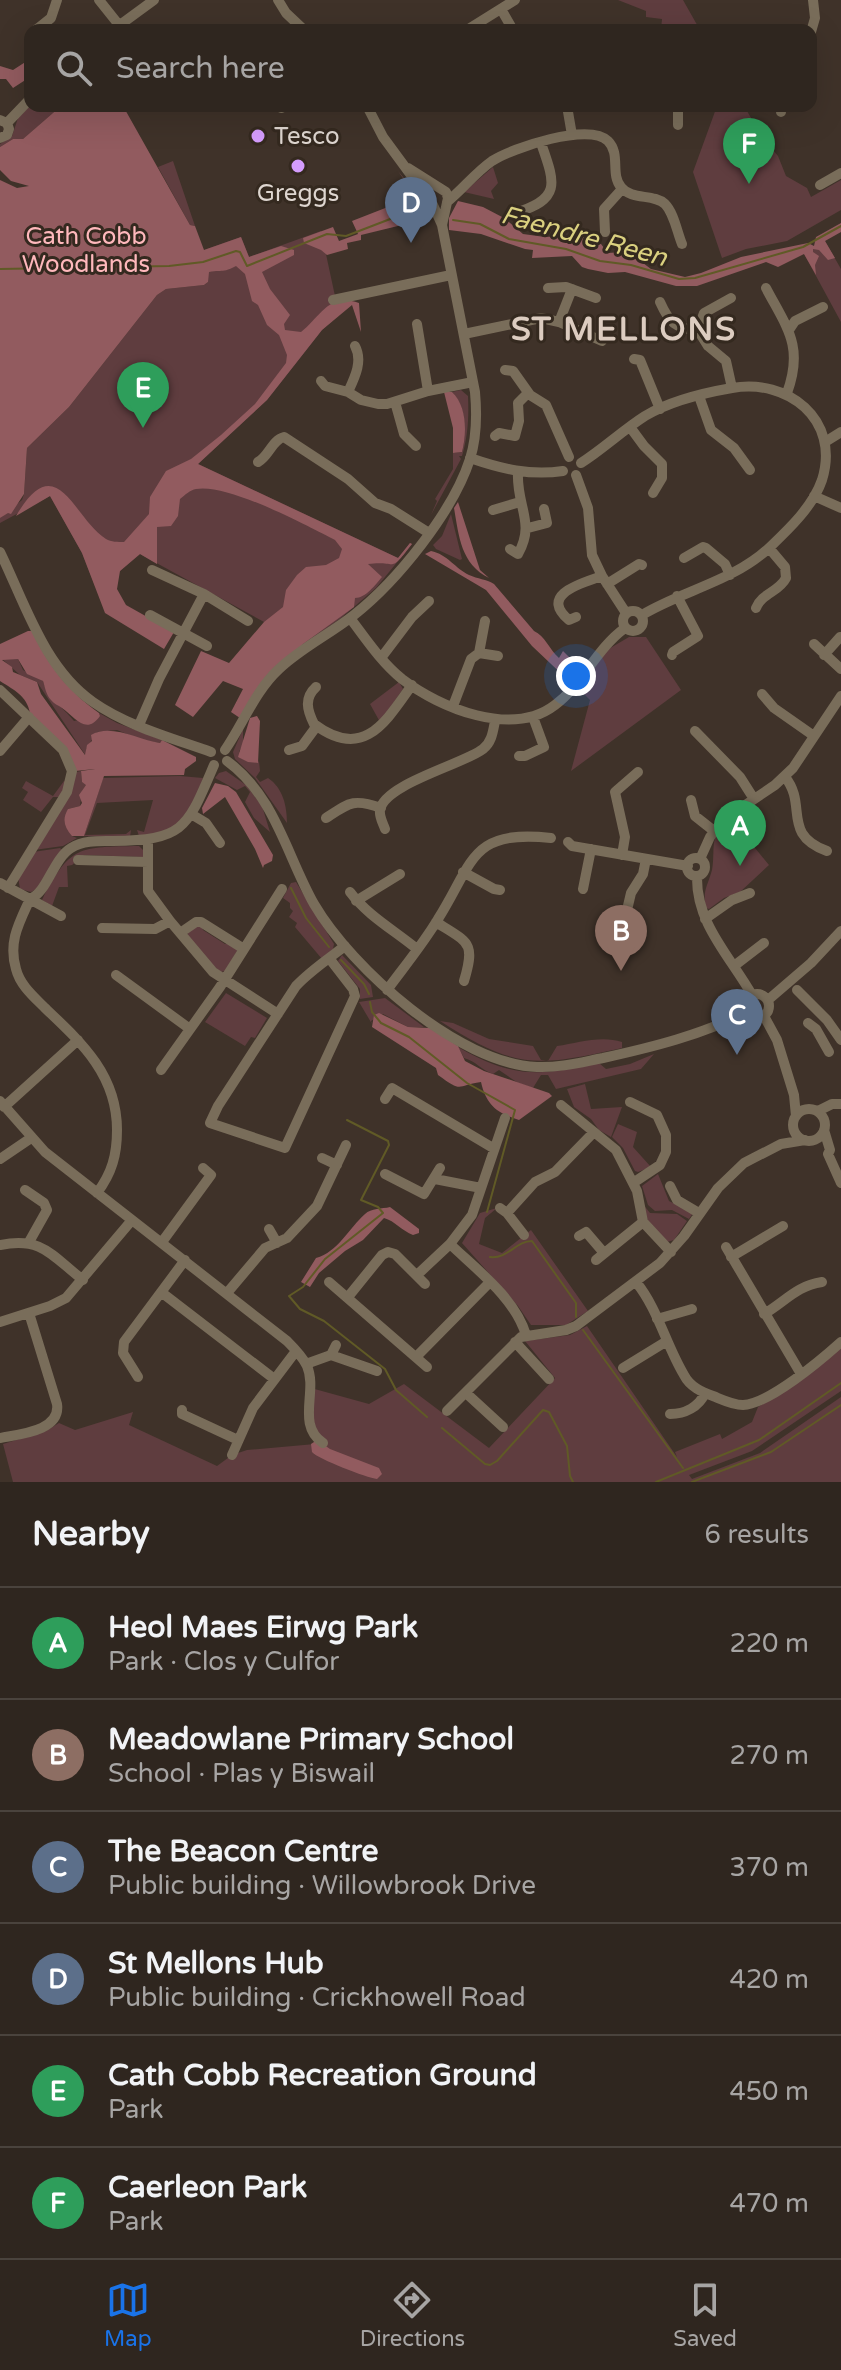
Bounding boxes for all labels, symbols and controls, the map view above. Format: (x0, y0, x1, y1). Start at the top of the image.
search box (24, 24, 817, 112)
icon: search (52, 46, 96, 90)
text: Search here (116, 50, 285, 87)
pin: F (723, 118, 775, 184)
place label: Tesco (274, 122, 339, 151)
marker: Tesco (249, 127, 267, 145)
marker: Greggs (289, 157, 307, 175)
pin: D (385, 177, 437, 243)
place label: Greggs (257, 179, 339, 208)
water label: Faendre Reen (498, 199, 671, 273)
park label: Cath Cobb Woodlands (22, 222, 150, 279)
district label: ST MELLONS (511, 311, 737, 349)
pin: E (117, 362, 169, 428)
your location (556, 656, 596, 696)
pin: A (714, 800, 766, 866)
pin: B (595, 905, 647, 971)
pin: C (711, 989, 763, 1055)
text: Nearby (32, 1514, 150, 1555)
text: 6 results (704, 1519, 809, 1550)
text: Heol Maes Eirwg Park (108, 1609, 418, 1646)
text: A (48, 1628, 68, 1659)
text: 220 m (729, 1628, 809, 1659)
text: Park · Clos y Culfor (108, 1646, 339, 1677)
text: Meadowlane Primary School (108, 1721, 514, 1758)
text: B (49, 1740, 67, 1771)
text: 270 m (729, 1740, 809, 1771)
text: School · Plas y Biswail (108, 1758, 375, 1789)
text: The Beacon Centre (108, 1833, 379, 1870)
text: C (49, 1852, 67, 1883)
text: 370 m (729, 1852, 809, 1883)
text: Public building · Willowbrook Drive (108, 1870, 536, 1901)
text: St Mellons Hub (108, 1945, 324, 1982)
text: D (48, 1964, 68, 1995)
text: 420 m (729, 1964, 809, 1995)
text: Public building · Crickhowell Road (108, 1982, 526, 2013)
text: Cath Cobb Recreation Ground (108, 2057, 537, 2094)
text: E (50, 2076, 66, 2107)
text: 450 m (729, 2076, 809, 2107)
text: Park (108, 2094, 164, 2125)
text: Caerleon Park (108, 2169, 307, 2206)
text: F (50, 2188, 66, 2219)
text: 470 m (729, 2188, 809, 2219)
text: Park (108, 2206, 164, 2237)
tab: Map (104, 2278, 152, 2352)
tab: Directions (360, 2278, 465, 2352)
tab: Saved (673, 2278, 737, 2352)

